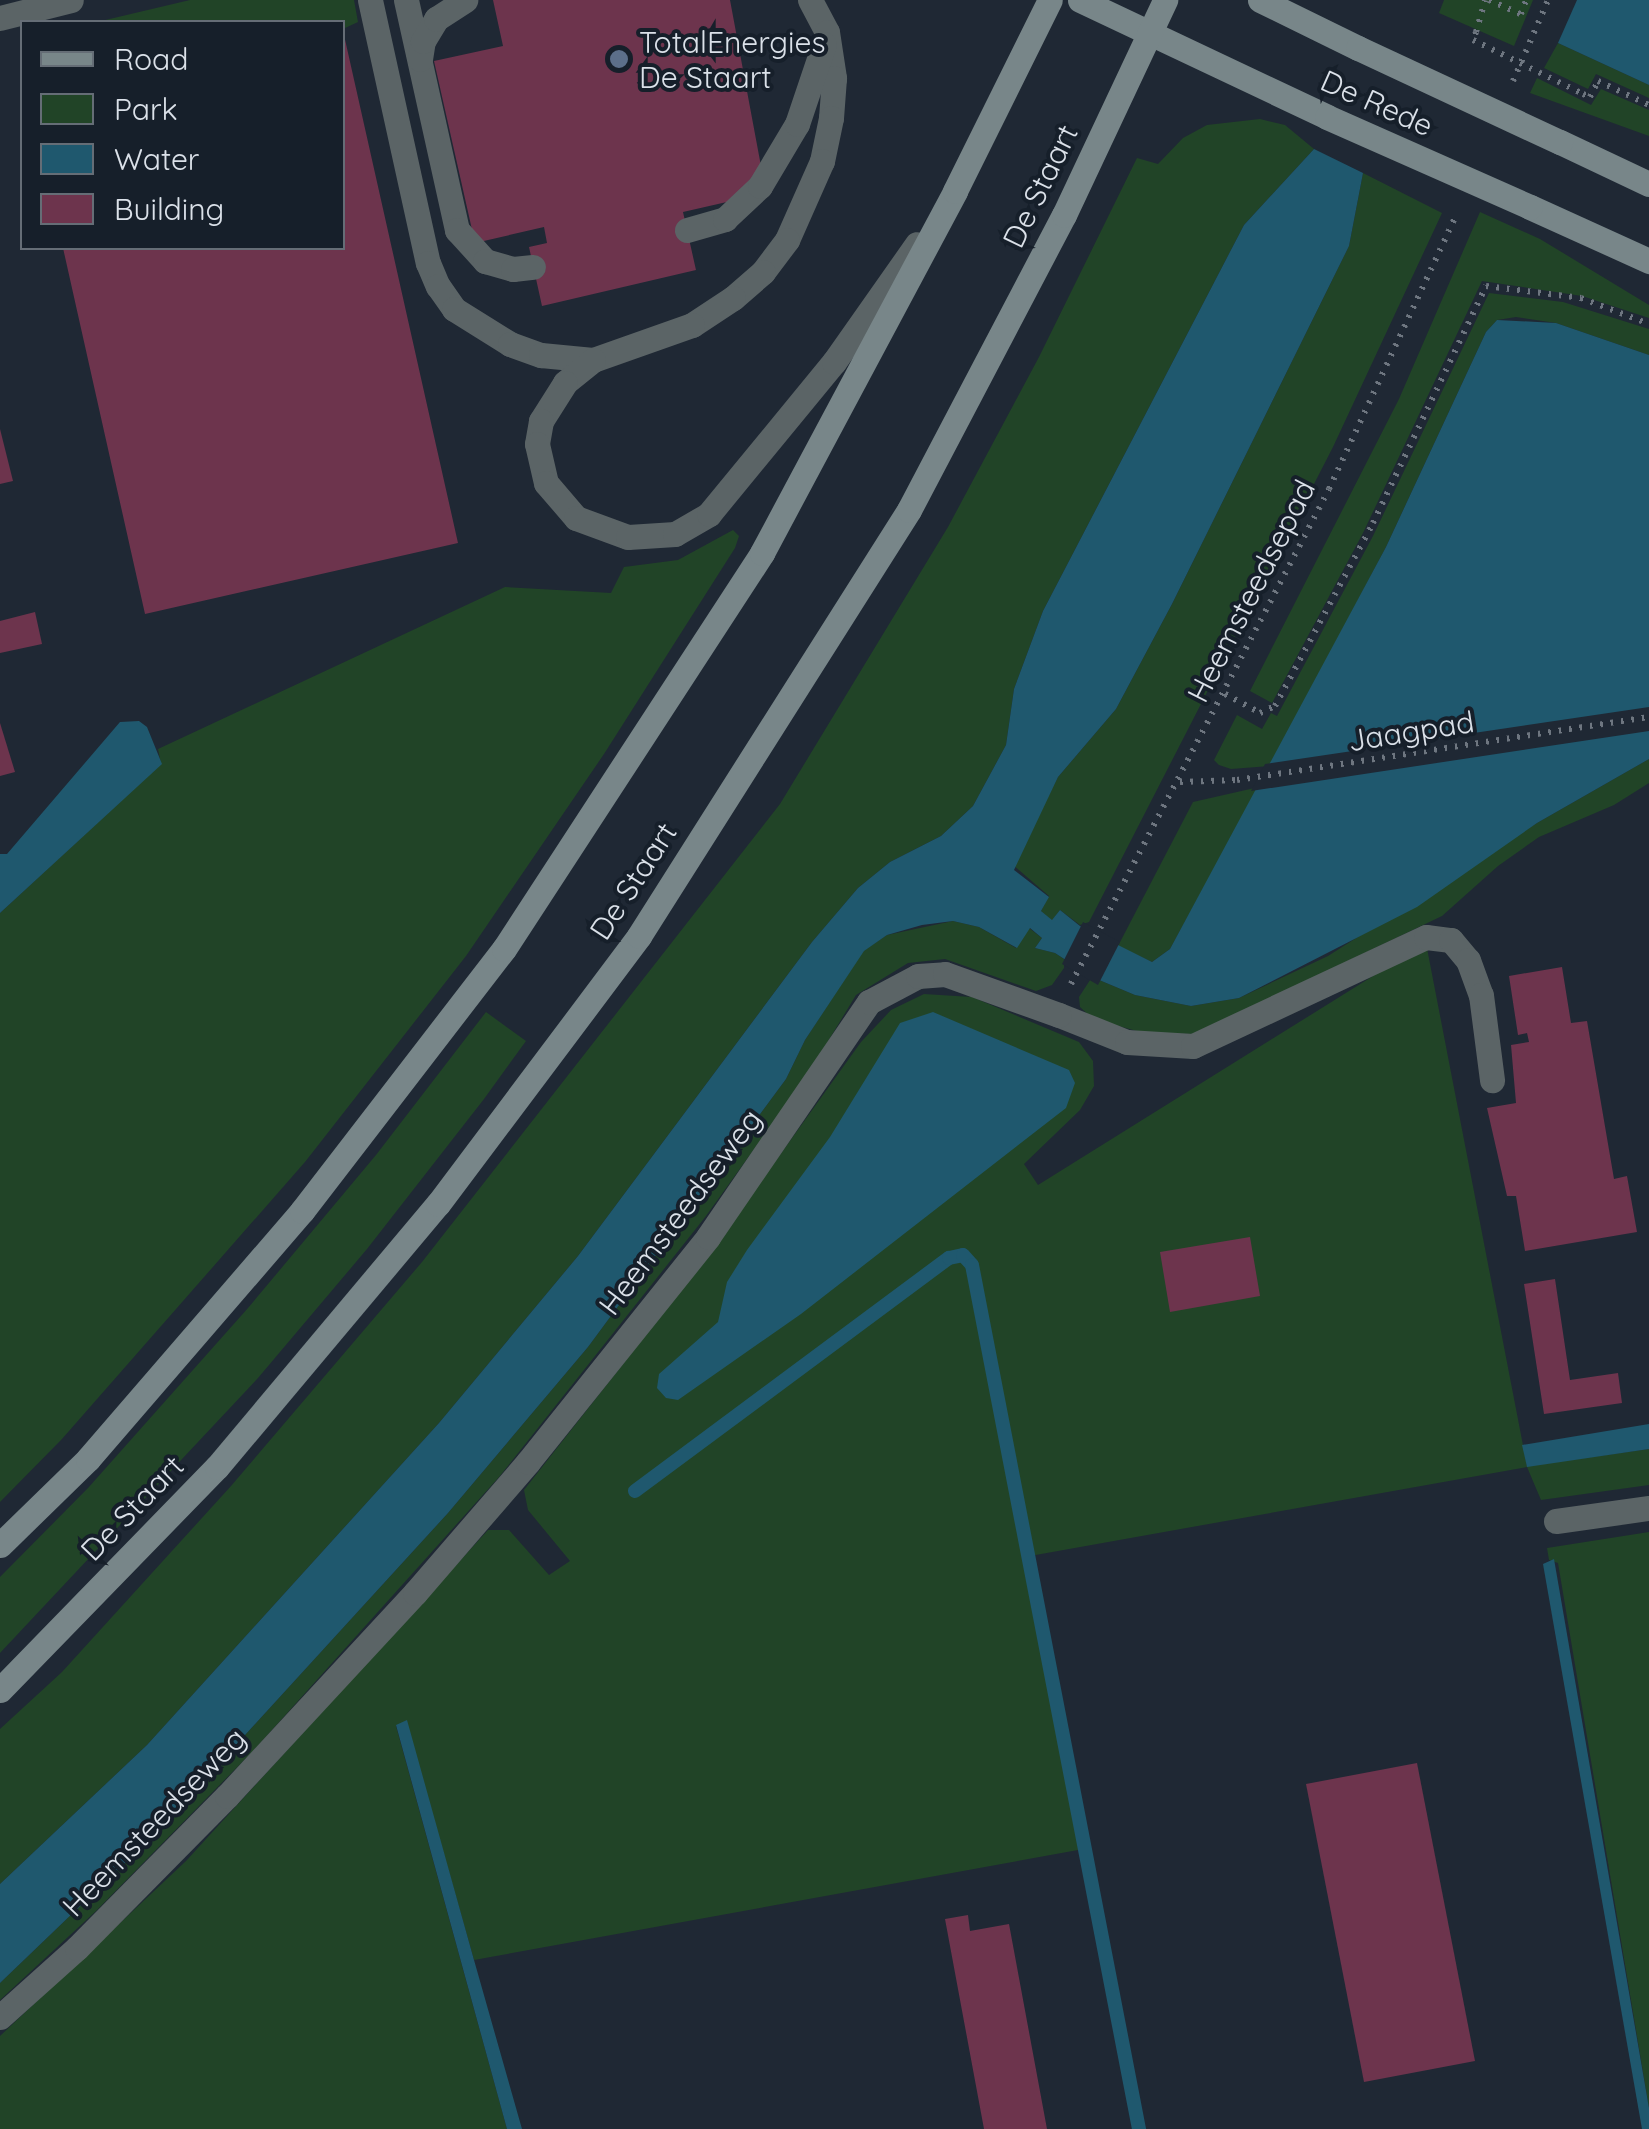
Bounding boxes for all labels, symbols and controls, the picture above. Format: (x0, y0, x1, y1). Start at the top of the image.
legend (20, 20, 345, 250)
place label: TotalEnergies De Staart (639, 24, 825, 94)
text: Road (114, 40, 188, 78)
marker: TotalEnergies De Staart (608, 48, 630, 70)
street label: De Rede (1315, 62, 1439, 144)
text: Park (114, 90, 178, 128)
street label: De Staart (995, 119, 1085, 253)
text: Water (114, 140, 199, 178)
text: Building (114, 190, 224, 228)
street label: Heemsteedsepad (1179, 474, 1323, 708)
street label: Jaagpad (1345, 703, 1477, 759)
street label: De Staart (582, 816, 684, 946)
street label: Heemsteedseweg (591, 1102, 769, 1322)
street label: De Staart (73, 1448, 191, 1568)
street label: Heemsteedseweg (55, 1720, 253, 1924)

